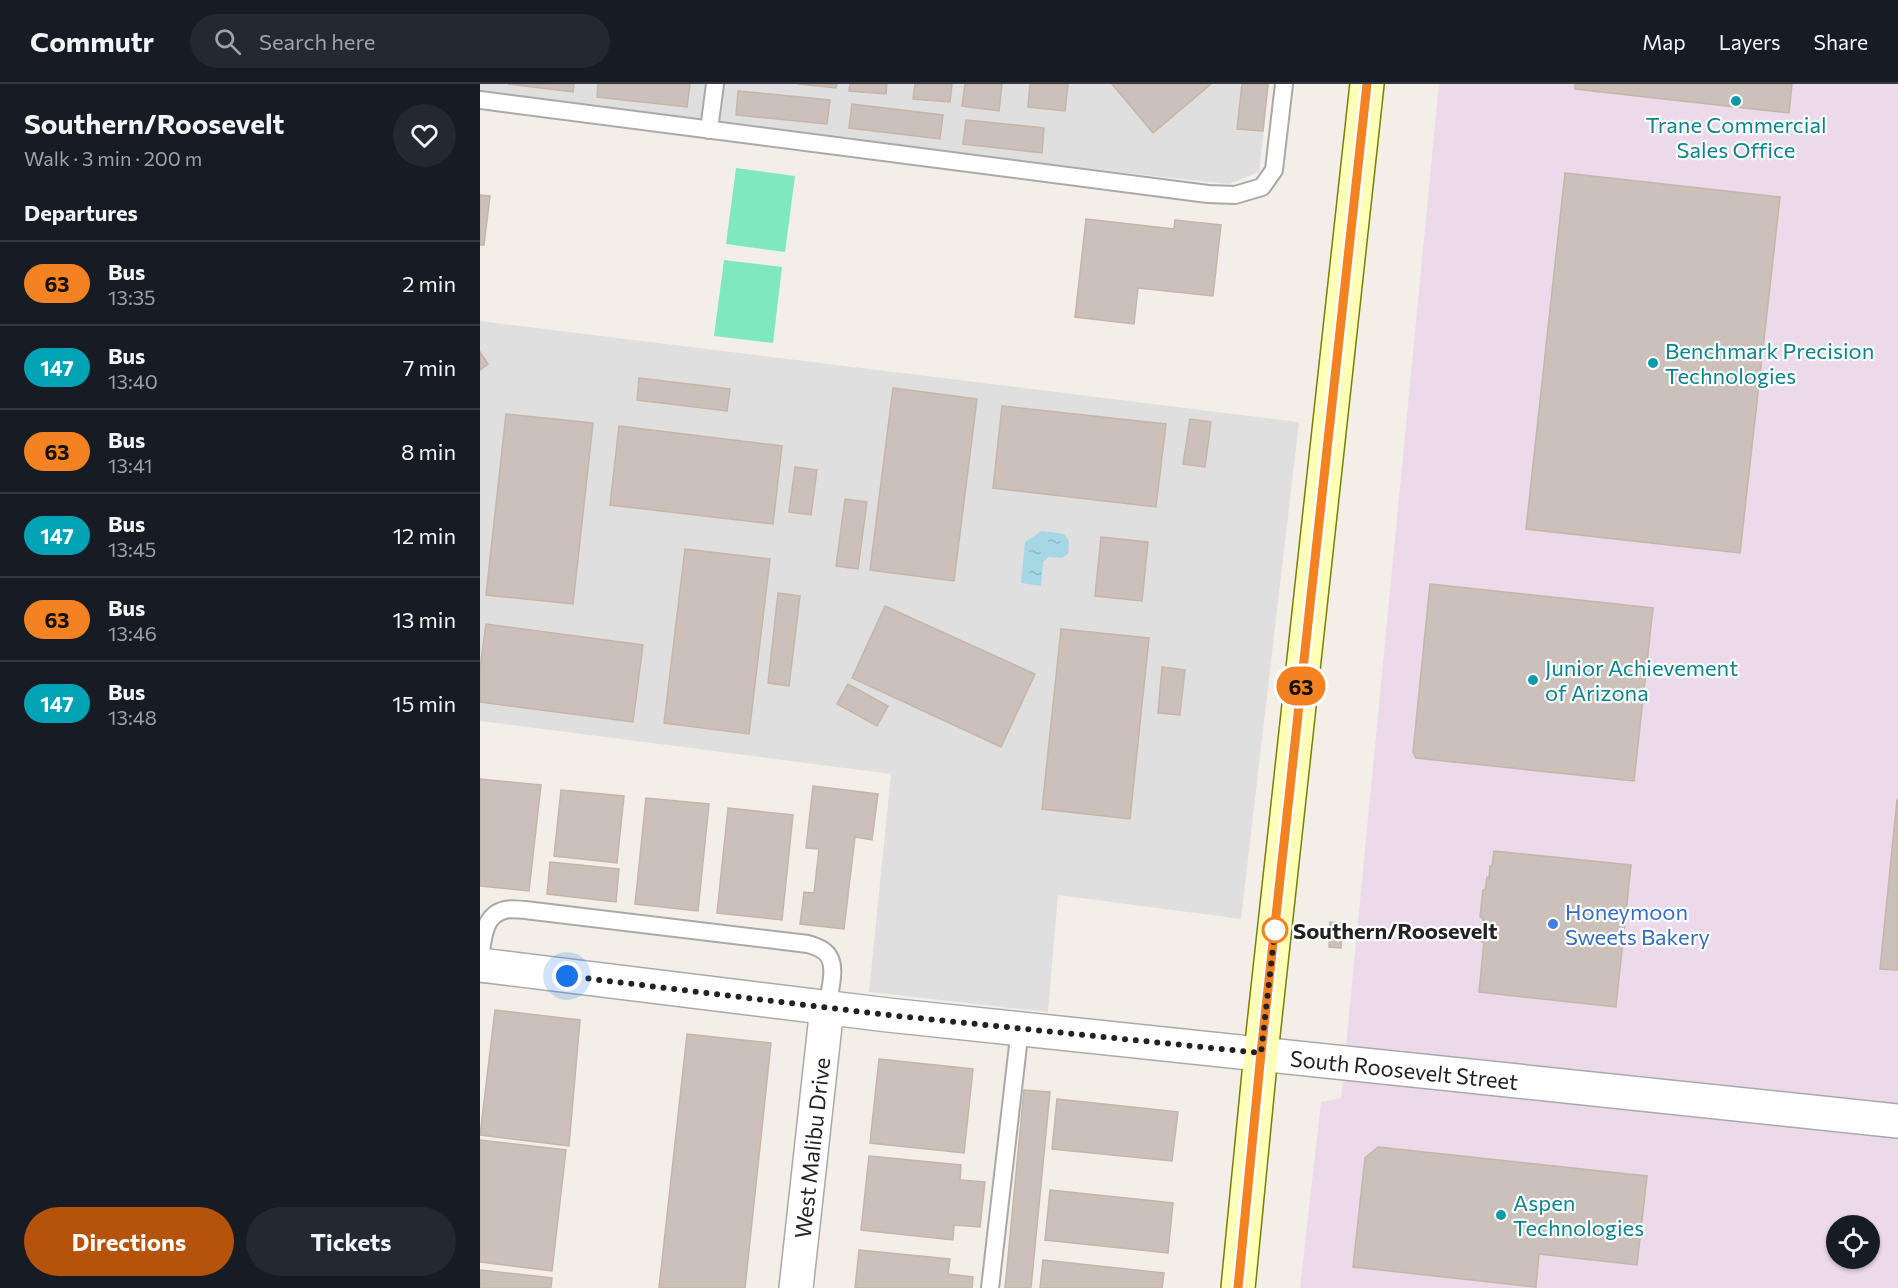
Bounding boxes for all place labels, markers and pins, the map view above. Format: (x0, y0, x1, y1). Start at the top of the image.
marker: Trane Commercial Sales Office (1729, 94, 1743, 108)
place label: Trane Commercial Sales Office (1645, 111, 1827, 163)
place label: Benchmark Precision Technologies (1665, 337, 1874, 389)
marker: Benchmark Precision Technologies (1646, 356, 1660, 370)
place label: Junior Achievement of Arizona (1545, 654, 1738, 706)
marker: Junior Achievement of Arizona (1526, 673, 1540, 687)
place label: Honeymoon Sweets Bakery (1565, 898, 1710, 950)
marker: Southern/Roosevelt (1262, 917, 1288, 943)
place label: Southern/Roosevelt (1293, 917, 1498, 944)
marker: Honeymoon Sweets Bakery (1546, 917, 1560, 931)
place label: Aspen Technologies (1513, 1189, 1644, 1241)
marker: Aspen Technologies (1494, 1208, 1508, 1222)

